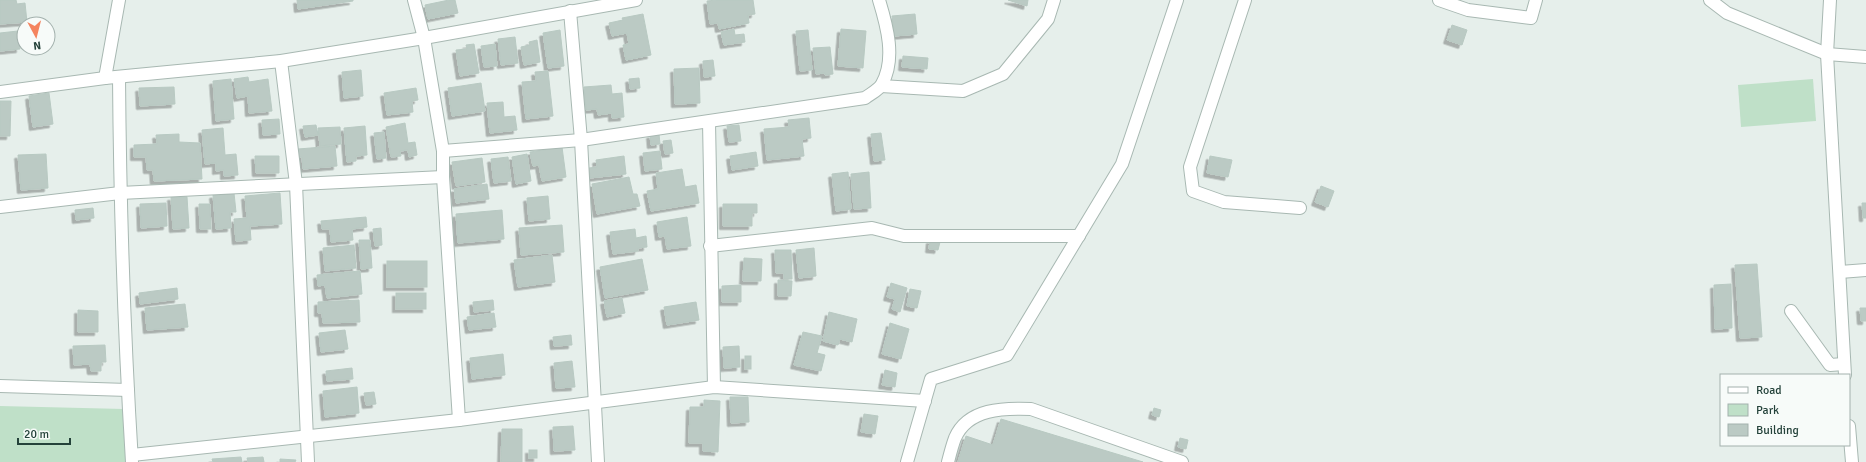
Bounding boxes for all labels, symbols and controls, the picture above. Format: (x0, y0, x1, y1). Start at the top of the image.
north arrow (16, 16, 56, 56)
text: N (33, 39, 42, 52)
legend (1720, 374, 1850, 446)
text: Road (1756, 383, 1782, 398)
text: Park (1756, 403, 1779, 418)
scale bar (18, 420, 70, 446)
text: Building (1756, 423, 1799, 438)
text: 20 m (24, 427, 49, 442)

